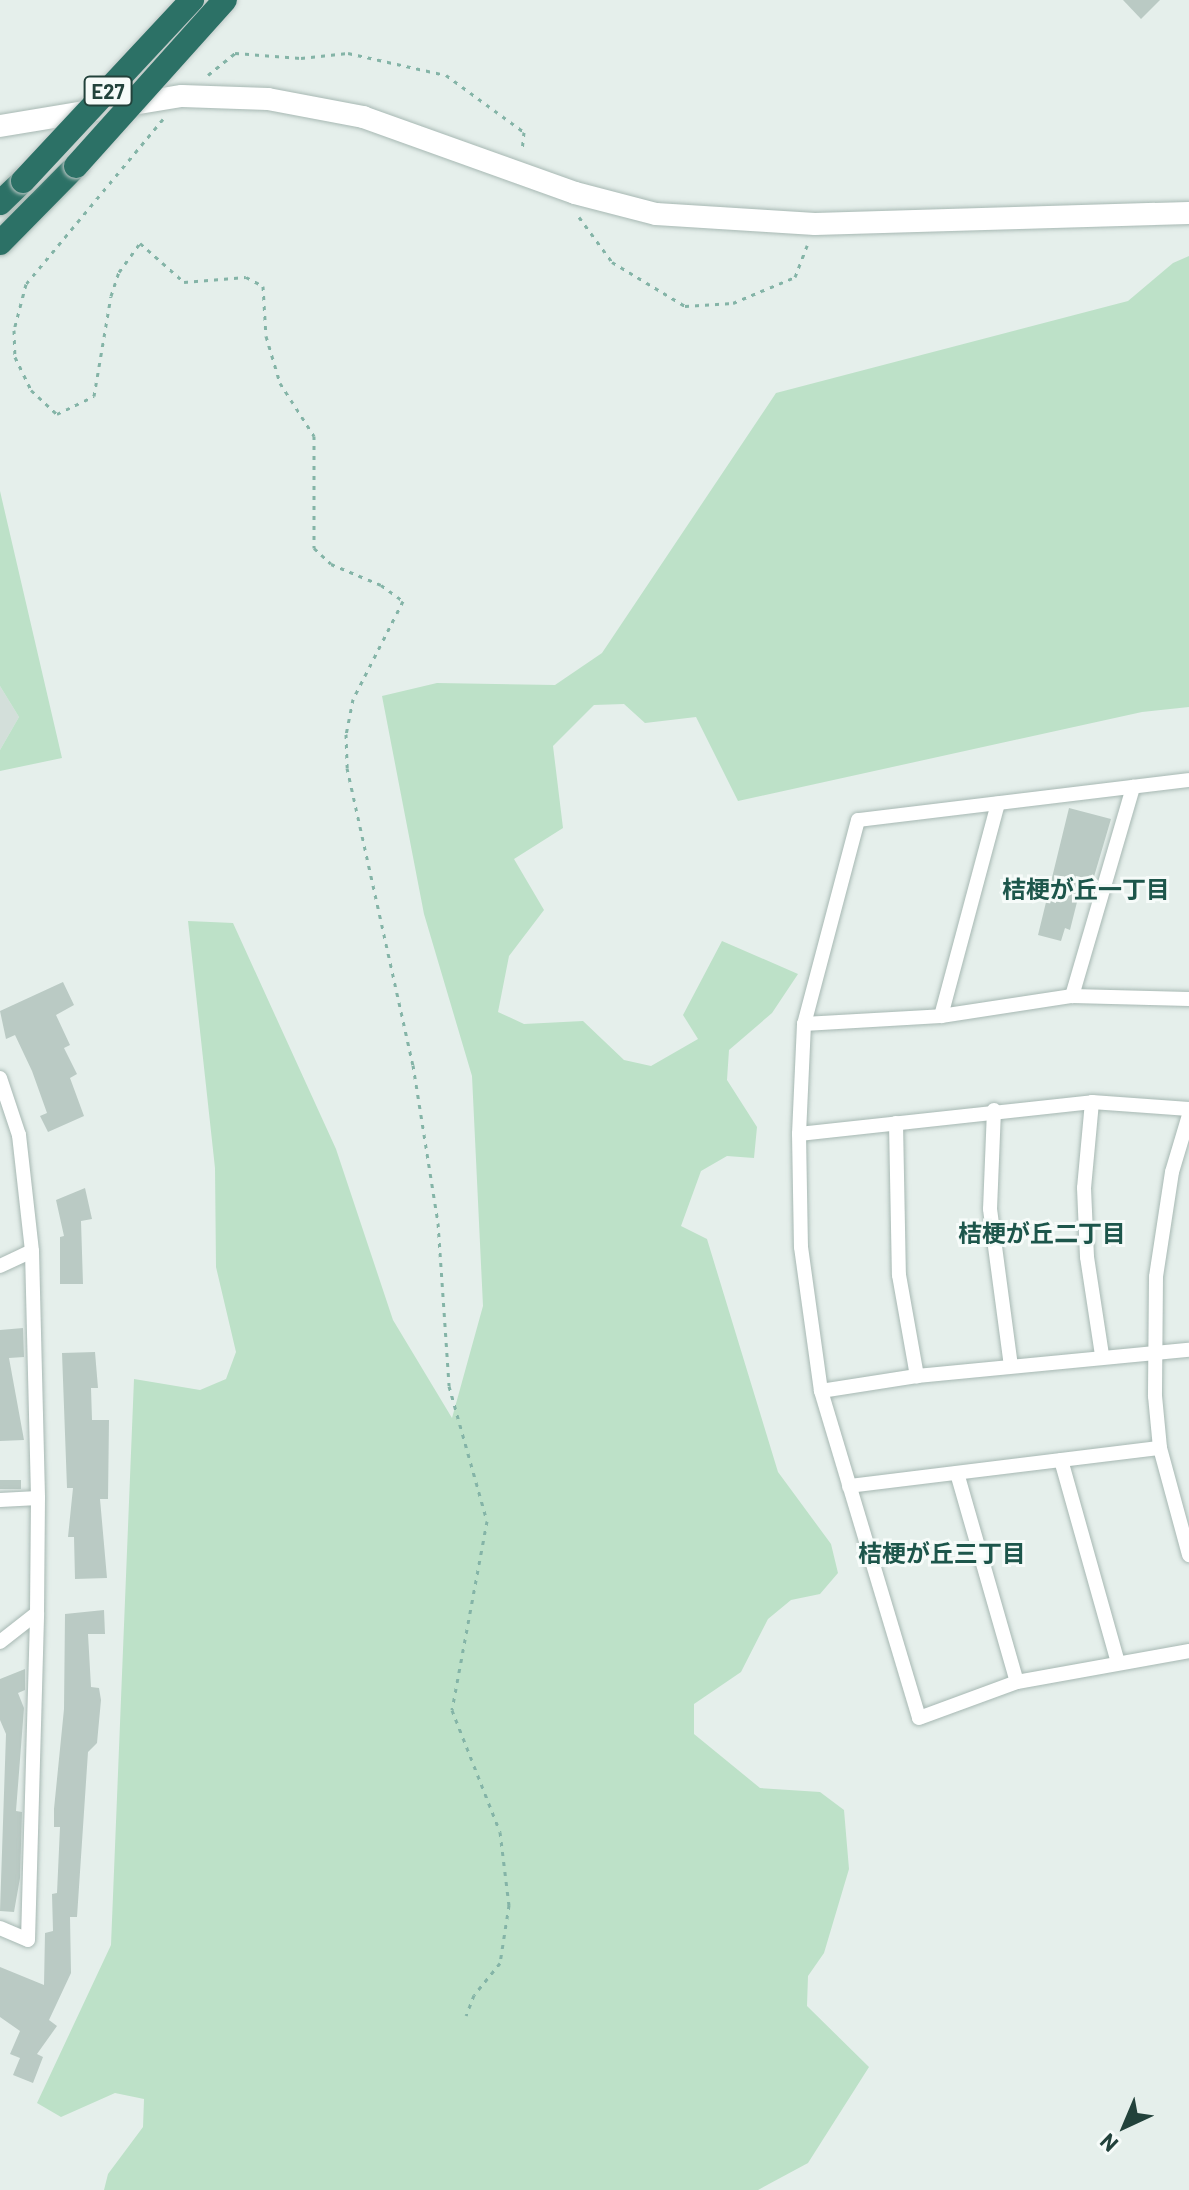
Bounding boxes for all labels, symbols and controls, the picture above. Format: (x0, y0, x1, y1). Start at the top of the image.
road number: E27 (82, 75, 134, 107)
district label: 桔梗が丘一丁目 (1002, 875, 1170, 903)
district label: 桔梗が丘二丁目 (958, 1219, 1126, 1247)
district label: 桔梗が丘三丁目 (858, 1539, 1026, 1567)
north arrow (1085, 2086, 1165, 2166)
text: N (1094, 2129, 1123, 2158)

